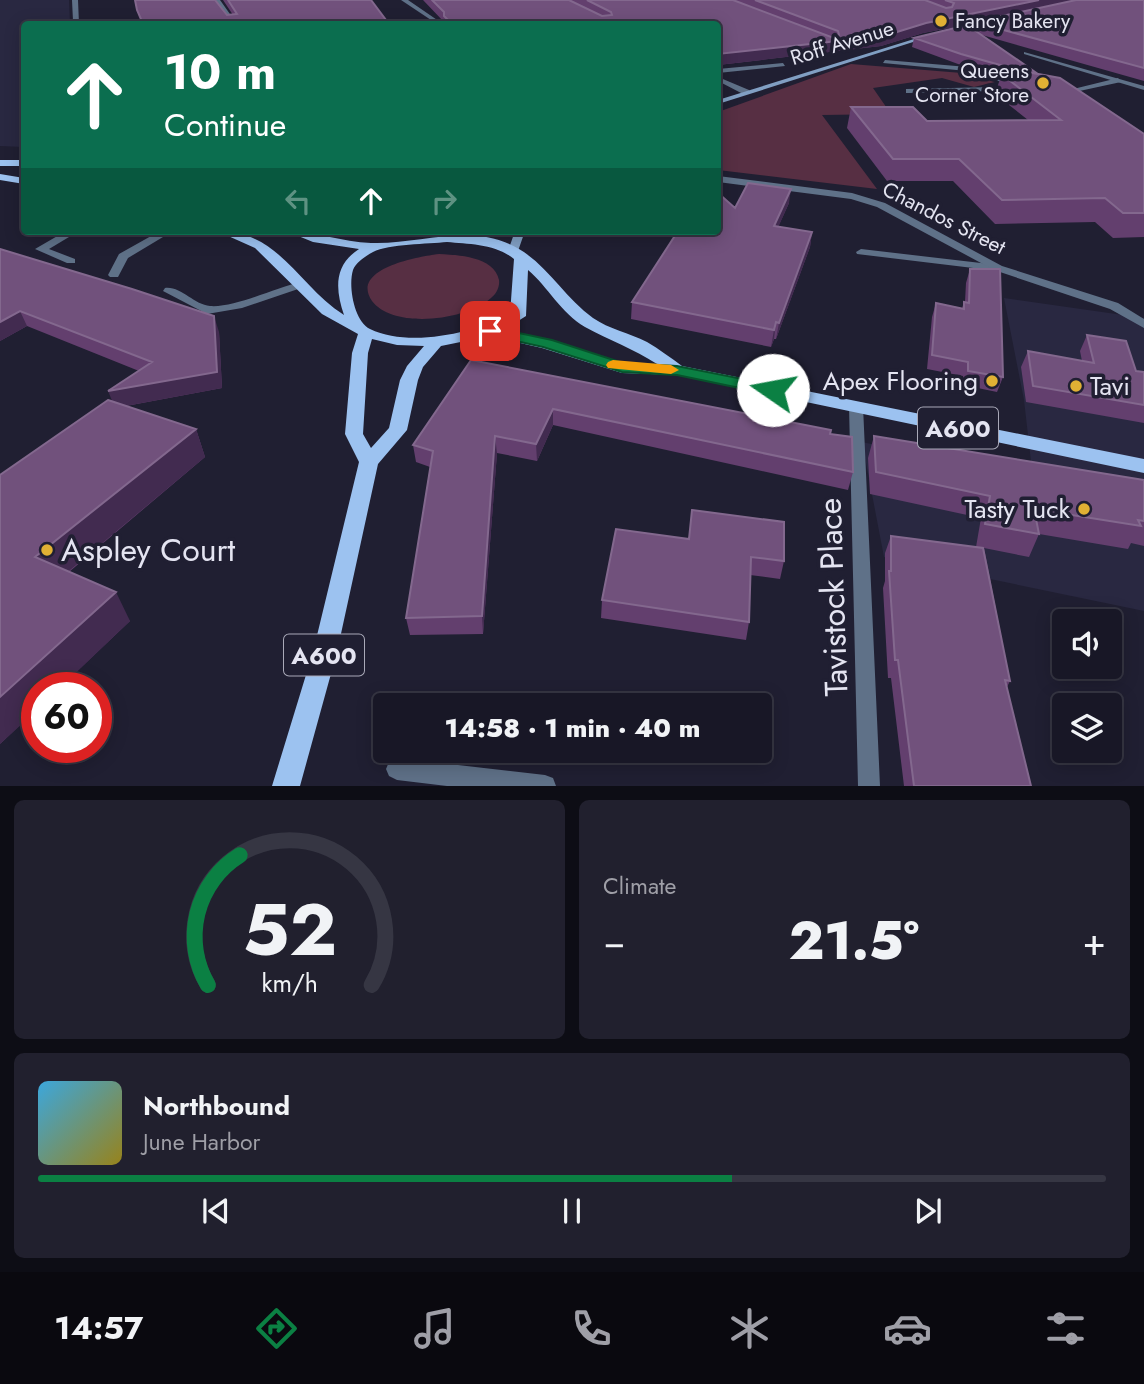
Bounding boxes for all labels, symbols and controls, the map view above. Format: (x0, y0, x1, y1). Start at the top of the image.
place label: Fancy Bakery (955, 6, 1071, 36)
street label: Roff Avenue (786, 13, 898, 73)
marker: Fancy Bakery (933, 13, 949, 29)
text: 10 m (164, 37, 276, 107)
icon: ahead (49, 49, 140, 140)
place label: Queens Corner Store (915, 56, 1029, 110)
marker: Queens Corner Store (1035, 75, 1051, 91)
text: Continue (164, 102, 286, 148)
street label: Chandos Street (877, 174, 1011, 262)
icon: left (279, 182, 317, 220)
icon: ahead (352, 182, 390, 220)
icon: right (425, 182, 463, 220)
pin (460, 301, 520, 361)
icon: arrive (471, 312, 509, 350)
position arrow (736, 353, 810, 427)
place label: Apex Flooring (823, 362, 978, 400)
place label: Tavi (1090, 367, 1130, 405)
marker: Apex Flooring (984, 373, 1000, 389)
marker: Tavi (1068, 378, 1084, 394)
road number: A600 (918, 408, 998, 448)
place label: Tasty Tuck (965, 490, 1071, 528)
street label: Tavistock Place (807, 497, 859, 697)
marker: Tasty Tuck (1076, 501, 1092, 517)
place label: Aspley Court (61, 527, 235, 573)
marker: Aspley Court (39, 542, 55, 558)
map controls (1052, 609, 1122, 763)
button: sound (1052, 609, 1122, 679)
road number: A600 (284, 634, 364, 676)
speed limit sign: 60 (21, 672, 112, 763)
button: layers (1052, 693, 1122, 763)
text: 14:58 · 1 min · 40 m (445, 709, 700, 747)
text: Climate (603, 869, 676, 903)
text: 52 (242, 878, 337, 983)
text: 21.5° (789, 903, 919, 979)
text: − (603, 914, 625, 969)
text: + (1083, 914, 1106, 969)
text: km/h (261, 965, 318, 1001)
text: Northbound (143, 1087, 290, 1125)
text: June Harbor (143, 1125, 260, 1159)
icon: previous (197, 1192, 235, 1230)
icon: pause (553, 1192, 591, 1230)
icon: next (909, 1192, 947, 1230)
icon: directions (252, 1304, 301, 1353)
icon: music (410, 1304, 459, 1353)
icon: phone (567, 1304, 616, 1353)
icon: climate (725, 1304, 774, 1353)
icon: car (883, 1304, 932, 1353)
icon: filters (1041, 1304, 1090, 1353)
text: 14:57 (54, 1305, 143, 1351)

